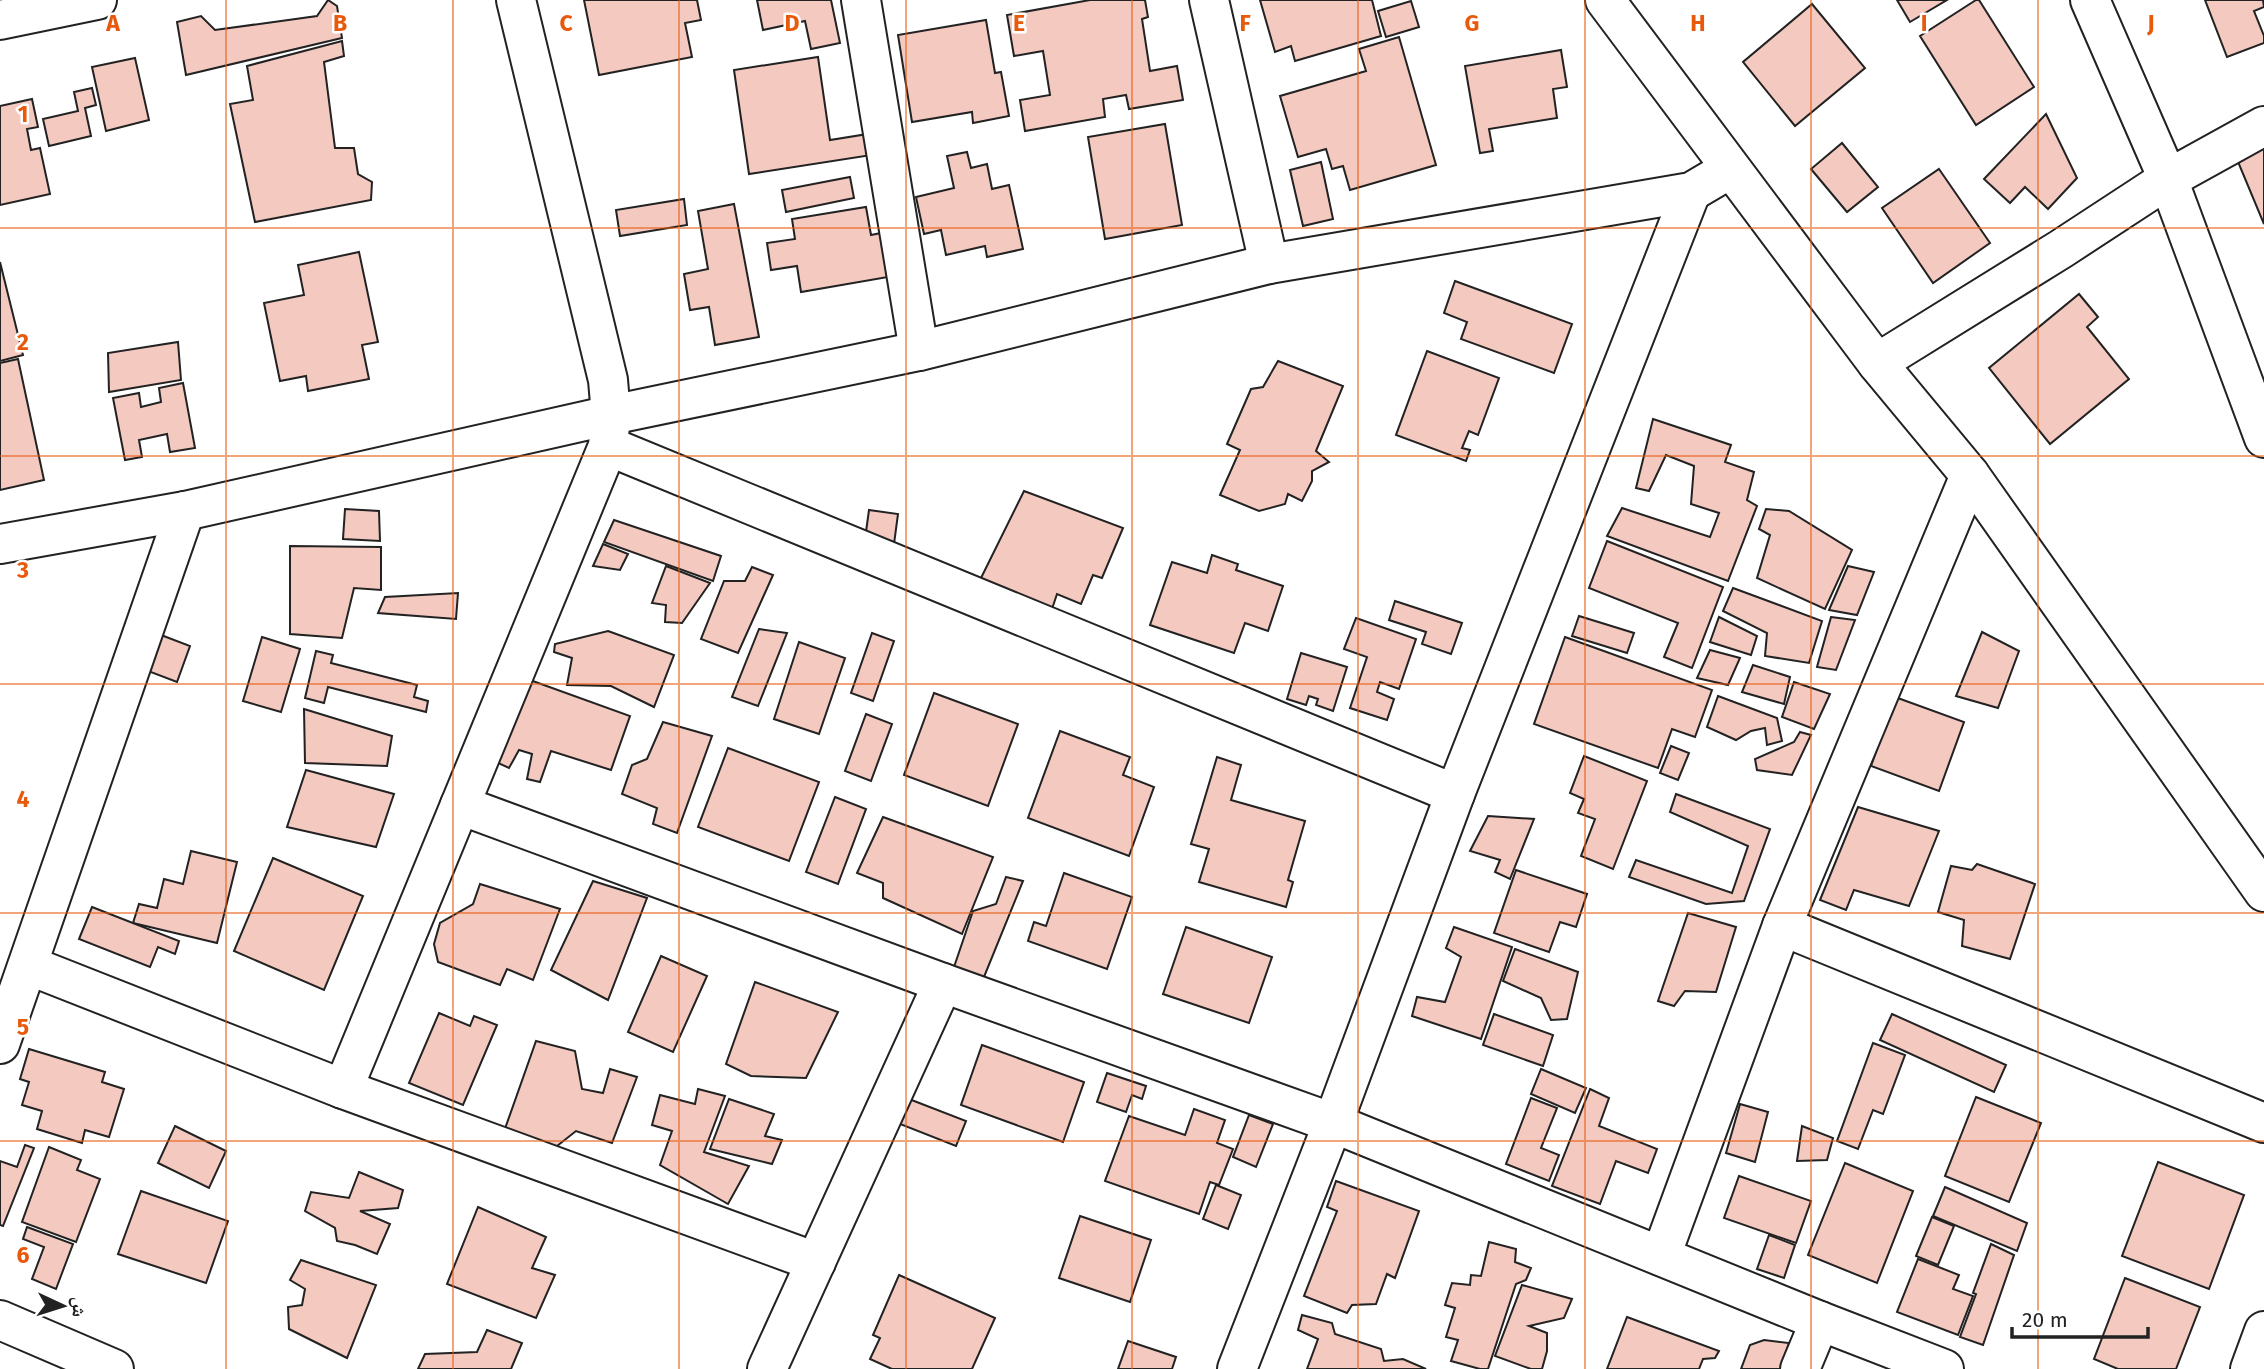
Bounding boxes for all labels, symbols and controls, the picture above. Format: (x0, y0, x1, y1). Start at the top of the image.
text: A (105, 9, 120, 37)
text: B (333, 9, 347, 37)
text: C (559, 9, 573, 37)
text: D (785, 9, 800, 37)
text: E (1013, 9, 1025, 37)
text: F (1239, 9, 1251, 37)
text: G (1465, 9, 1479, 37)
text: H (1690, 9, 1706, 37)
text: I (1921, 9, 1927, 37)
text: J (2146, 9, 2155, 37)
text: 1 (18, 100, 28, 128)
text: 2 (17, 328, 29, 356)
text: 3 (16, 556, 29, 584)
text: 4 (17, 785, 30, 813)
text: 5 (17, 1013, 29, 1041)
text: 6 (17, 1241, 30, 1269)
north arrow (28, 1271, 98, 1341)
text: ش (67, 1296, 92, 1318)
scale bar (2012, 1296, 2148, 1340)
text: 20 m (2022, 1307, 2068, 1333)

